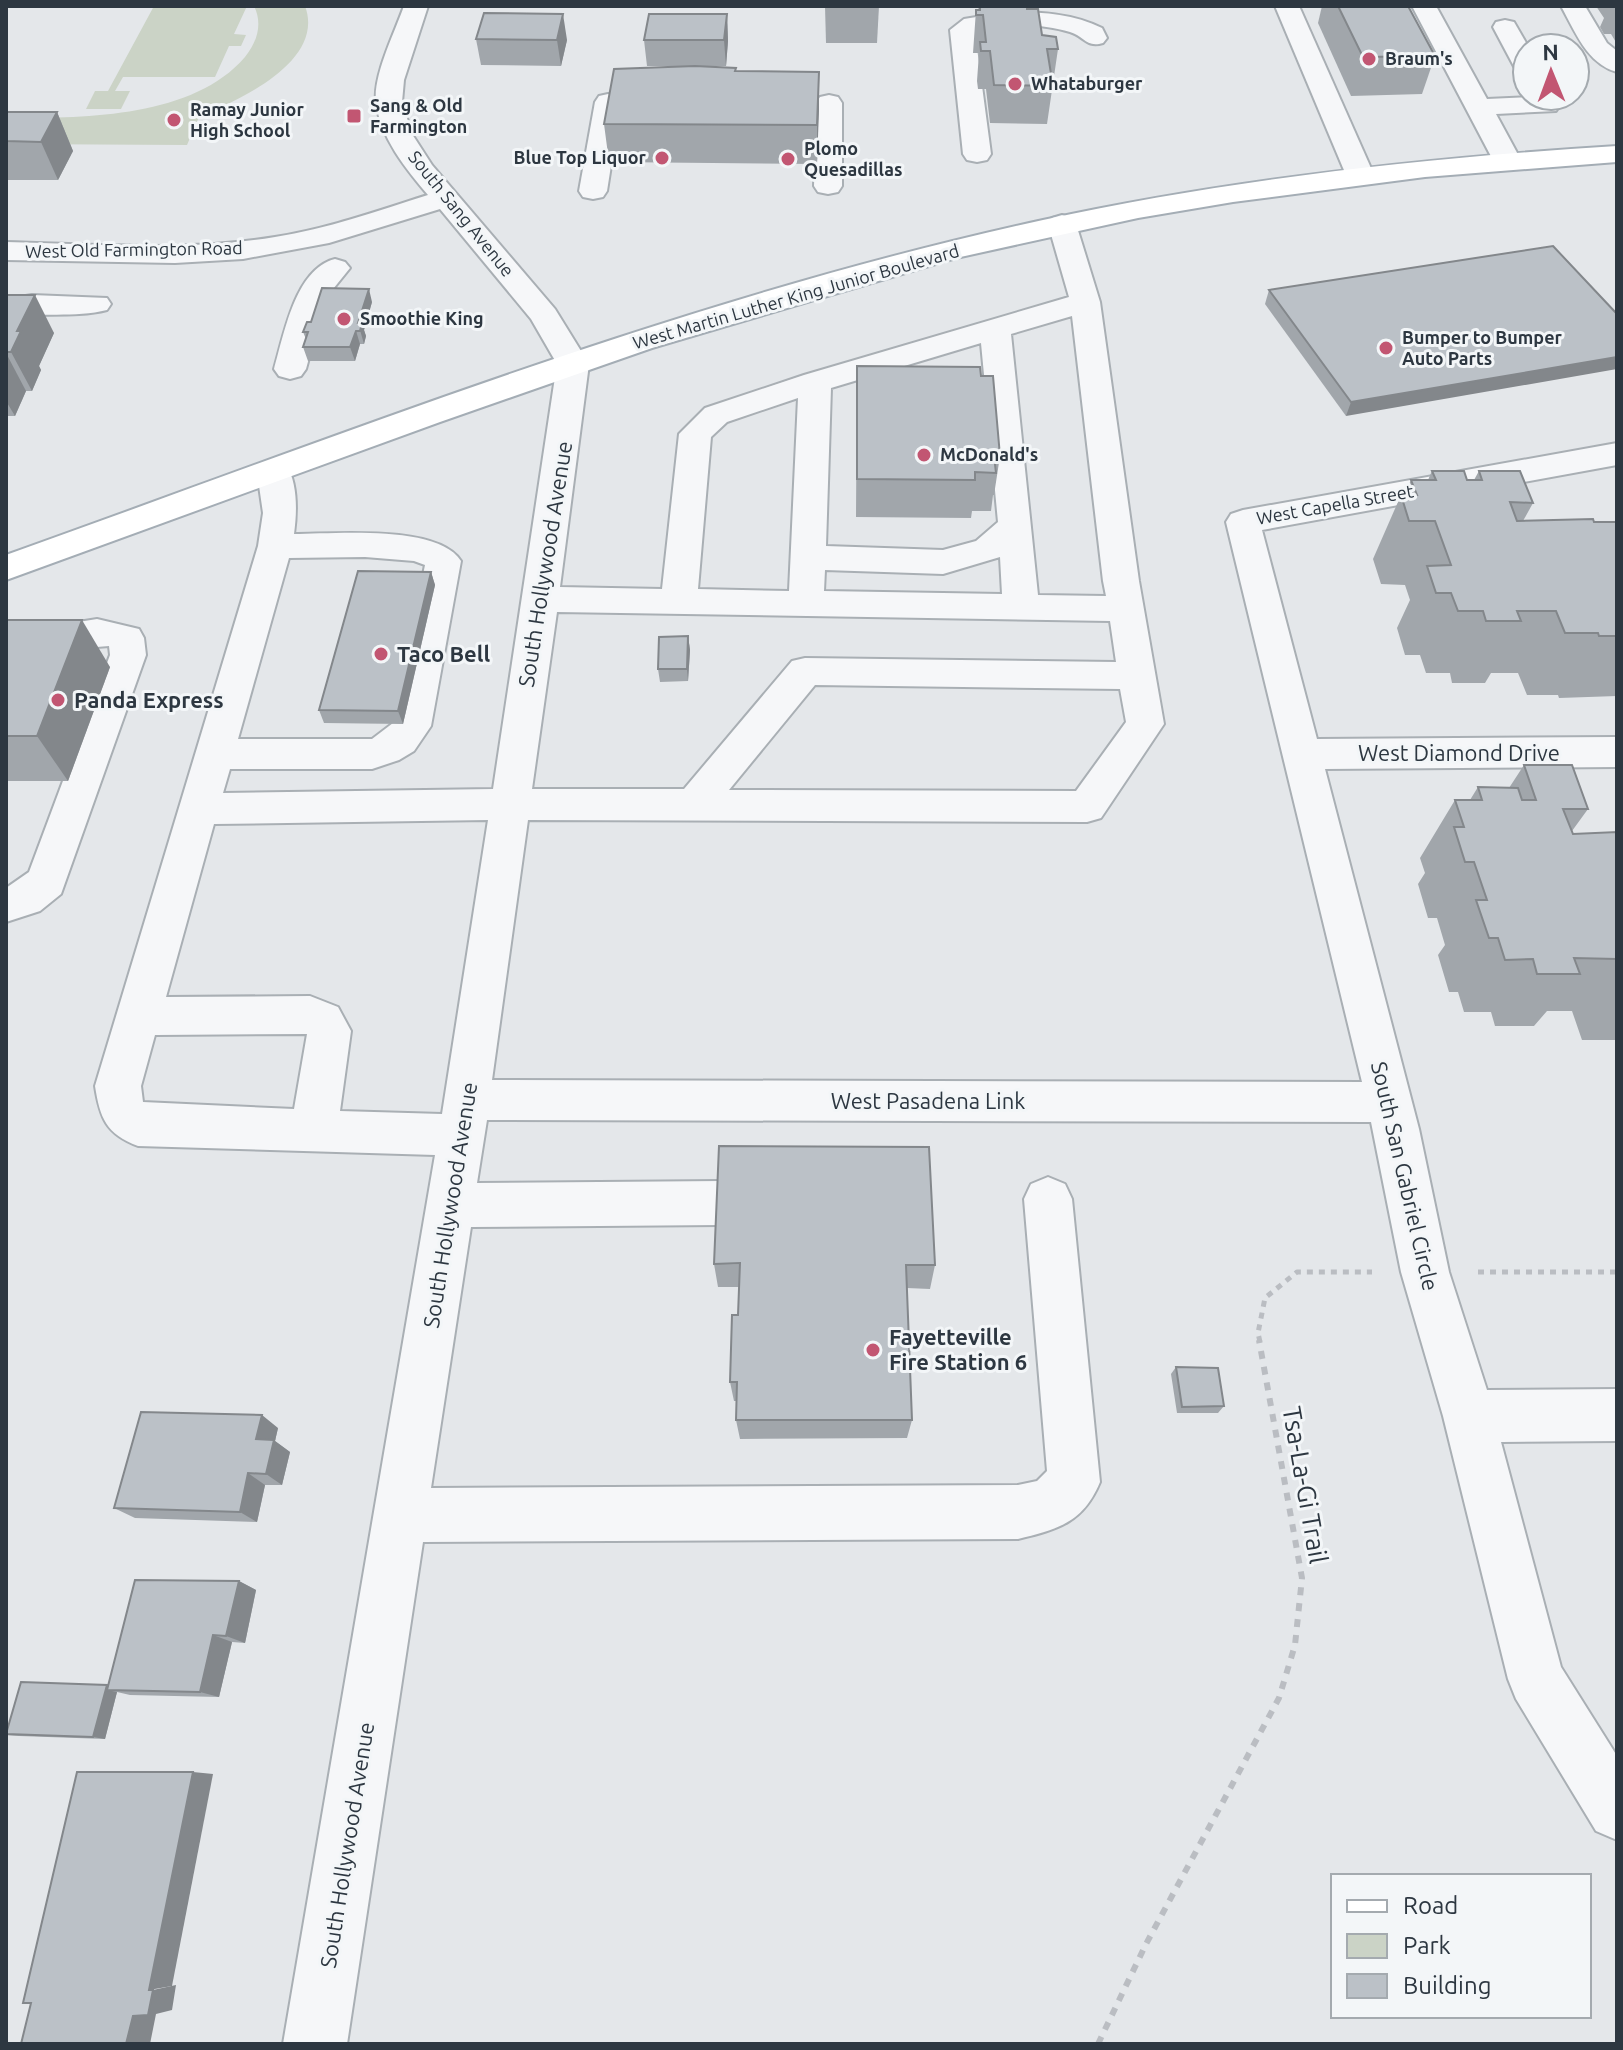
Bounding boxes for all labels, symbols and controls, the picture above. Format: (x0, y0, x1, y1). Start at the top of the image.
north arrow (1511, 32, 1591, 112)
text: N (1542, 39, 1559, 64)
place label: Braum's (1385, 48, 1453, 68)
marker: Braum's (1360, 50, 1378, 68)
place label: Whataburger (1031, 73, 1143, 93)
marker: Whataburger (1006, 75, 1024, 93)
place label: Sang & Old Farmington (370, 95, 467, 136)
place label: Ramay Junior High School (190, 99, 304, 140)
marker: Sang & Old Farmington (345, 107, 363, 125)
marker: Ramay Junior High School (165, 111, 183, 129)
place label: Plomo Quesadillas (804, 138, 903, 179)
street label: South Sang Avenue (405, 147, 519, 280)
place label: Blue Top Liquor (514, 147, 647, 167)
marker: Blue Top Liquor (653, 149, 671, 167)
marker: Plomo Quesadillas (779, 150, 797, 168)
street label: West Old Farmington Road (25, 237, 243, 261)
street label: West Martin Luther King Junior Boulevard (630, 240, 961, 352)
place label: Smoothie King (360, 308, 484, 328)
marker: Smoothie King (335, 310, 353, 328)
place label: Bumper to Bumper Auto Parts (1402, 327, 1563, 368)
marker: Bumper to Bumper Auto Parts (1377, 339, 1395, 357)
street label: South Hollywood Avenue (513, 439, 576, 689)
place label: McDonald's (940, 444, 1038, 464)
marker: McDonald's (915, 446, 933, 464)
street label: West Capella Street (1255, 480, 1415, 528)
place label: Taco Bell (397, 641, 490, 666)
marker: Taco Bell (372, 645, 390, 663)
place label: Panda Express (74, 687, 224, 712)
marker: Panda Express (49, 691, 67, 709)
street label: West Diamond Drive (1358, 740, 1560, 765)
street label: South San Gabriel Circle (1367, 1059, 1444, 1293)
street label: South Hollywood Avenue (418, 1080, 481, 1330)
street label: West Pasadena Link (831, 1088, 1025, 1113)
place label: Fayetteville Fire Station 6 (889, 1324, 1027, 1374)
marker: Fayetteville Fire Station 6 (864, 1341, 882, 1359)
street label: Tsa-La-Gi Trail (1277, 1404, 1334, 1566)
street label: South Hollywood Avenue (315, 1720, 378, 1970)
legend (1331, 1874, 1591, 2018)
text: Road (1403, 1892, 1458, 1919)
text: Park (1403, 1932, 1451, 1959)
text: Building (1403, 1972, 1491, 1999)

